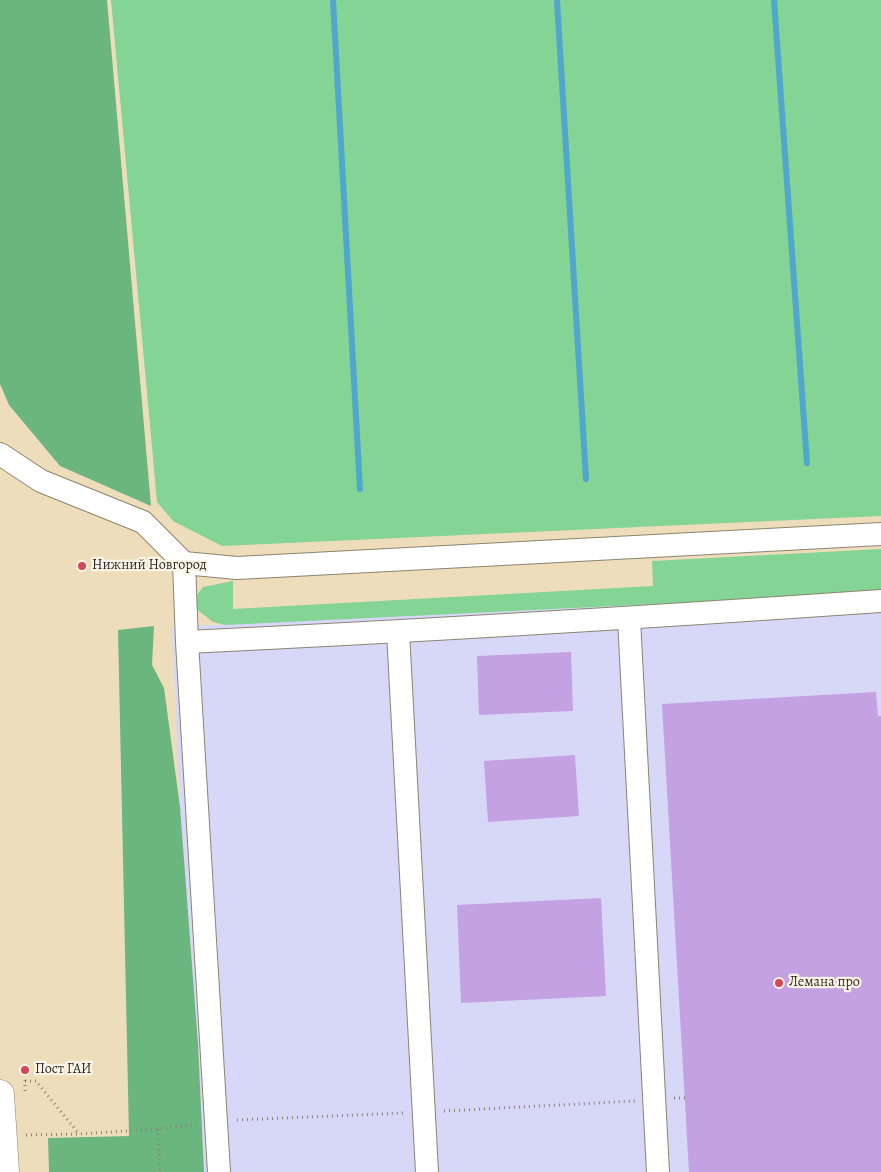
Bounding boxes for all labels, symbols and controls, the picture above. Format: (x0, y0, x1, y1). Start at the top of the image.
place label: Нижний Новгород (92, 558, 207, 574)
marker: Нижний Новгород (76, 560, 88, 572)
place label: Лемана про (789, 975, 860, 991)
marker: Лемана про (773, 977, 785, 989)
place label: Пост ГАИ (35, 1062, 92, 1078)
marker: Пост ГАИ (19, 1064, 31, 1076)

